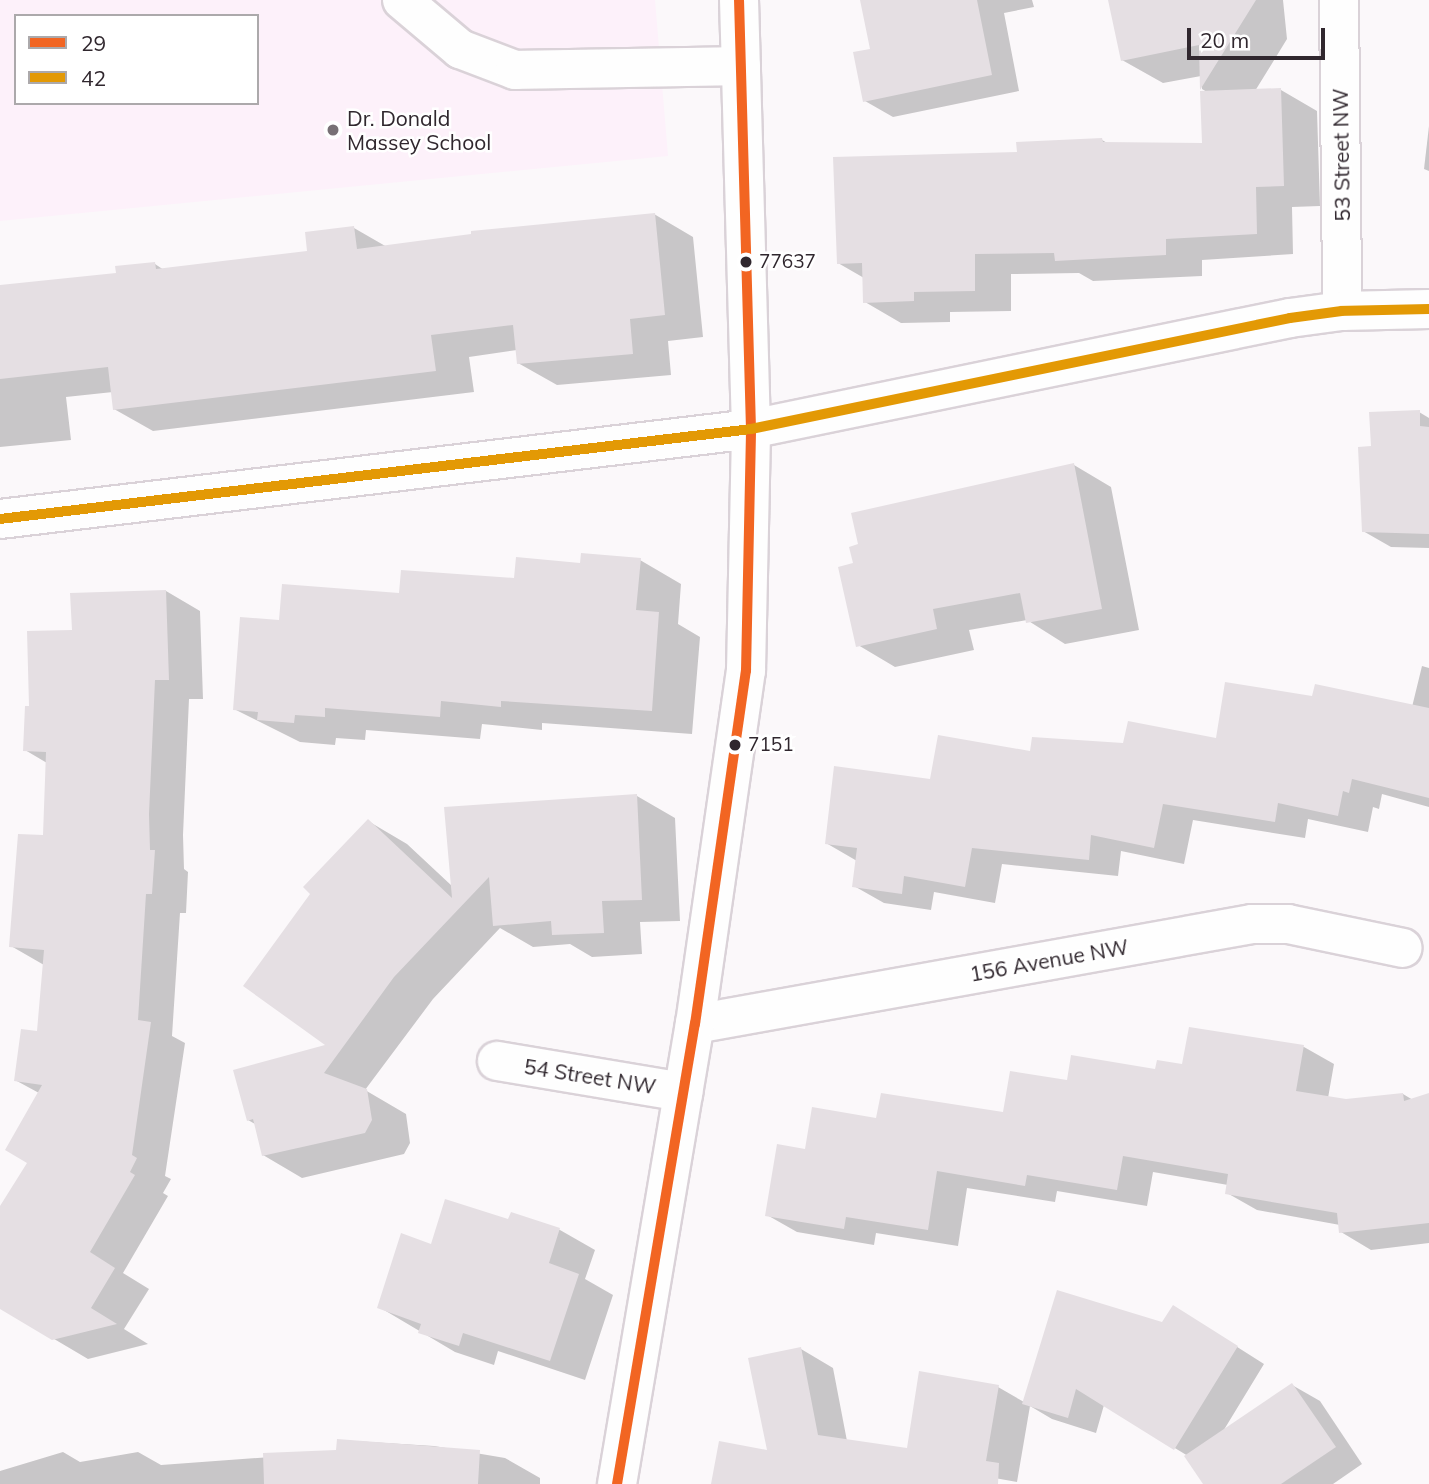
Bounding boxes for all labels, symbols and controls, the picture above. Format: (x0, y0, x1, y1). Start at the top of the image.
legend (14, 14, 259, 105)
scale bar (1191, 14, 1329, 58)
text: 20 m (1200, 27, 1249, 53)
text: 29 (81, 30, 106, 56)
text: 42 (81, 65, 106, 91)
street label: 53 Street NW (1327, 88, 1355, 222)
place label: Dr. Donald Massey School (347, 105, 491, 155)
marker: Dr. Donald Massey School (325, 122, 341, 138)
place label: 77637 (759, 251, 816, 273)
marker: 77637 (739, 255, 753, 269)
place label: 7151 (748, 734, 794, 756)
marker: 7151 (728, 738, 742, 752)
street label: 156 Avenue NW (968, 934, 1130, 986)
street label: 54 Street NW (522, 1053, 658, 1099)

